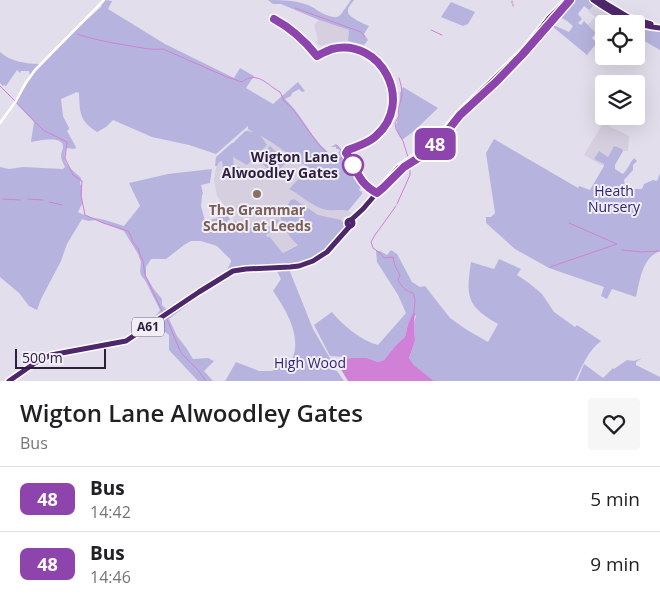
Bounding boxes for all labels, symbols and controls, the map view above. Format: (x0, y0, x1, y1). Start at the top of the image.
map controls (595, 15, 645, 125)
button: locate (595, 15, 645, 65)
button: layers (595, 75, 645, 125)
line badge: 48 (412, 128, 458, 160)
text: 48 (425, 132, 445, 156)
place label: Wigton Lane Alwoodley Gates (222, 147, 338, 182)
marker: Wigton Lane Alwoodley Gates (342, 154, 364, 176)
park label: Heath Nursery (588, 181, 641, 216)
marker: The Grammar School at Leeds (251, 188, 263, 200)
place label: The Grammar School at Leeds (203, 200, 311, 235)
road number: A61 (132, 318, 164, 337)
scale bar (15, 346, 106, 369)
text: 500 m (22, 348, 63, 367)
park label: High Wood (274, 353, 346, 372)
text: Wigton Lane Alwoodley Gates (20, 396, 363, 429)
button: heart (588, 398, 640, 450)
text: Bus (20, 432, 48, 454)
text: Bus (90, 475, 125, 501)
text: 5 min (590, 486, 640, 512)
text: 48 (37, 487, 58, 511)
text: 14:42 (90, 501, 131, 523)
text: Bus (90, 540, 125, 566)
text: 9 min (590, 551, 640, 577)
text: 48 (37, 552, 58, 576)
text: 14:46 (90, 566, 131, 588)

